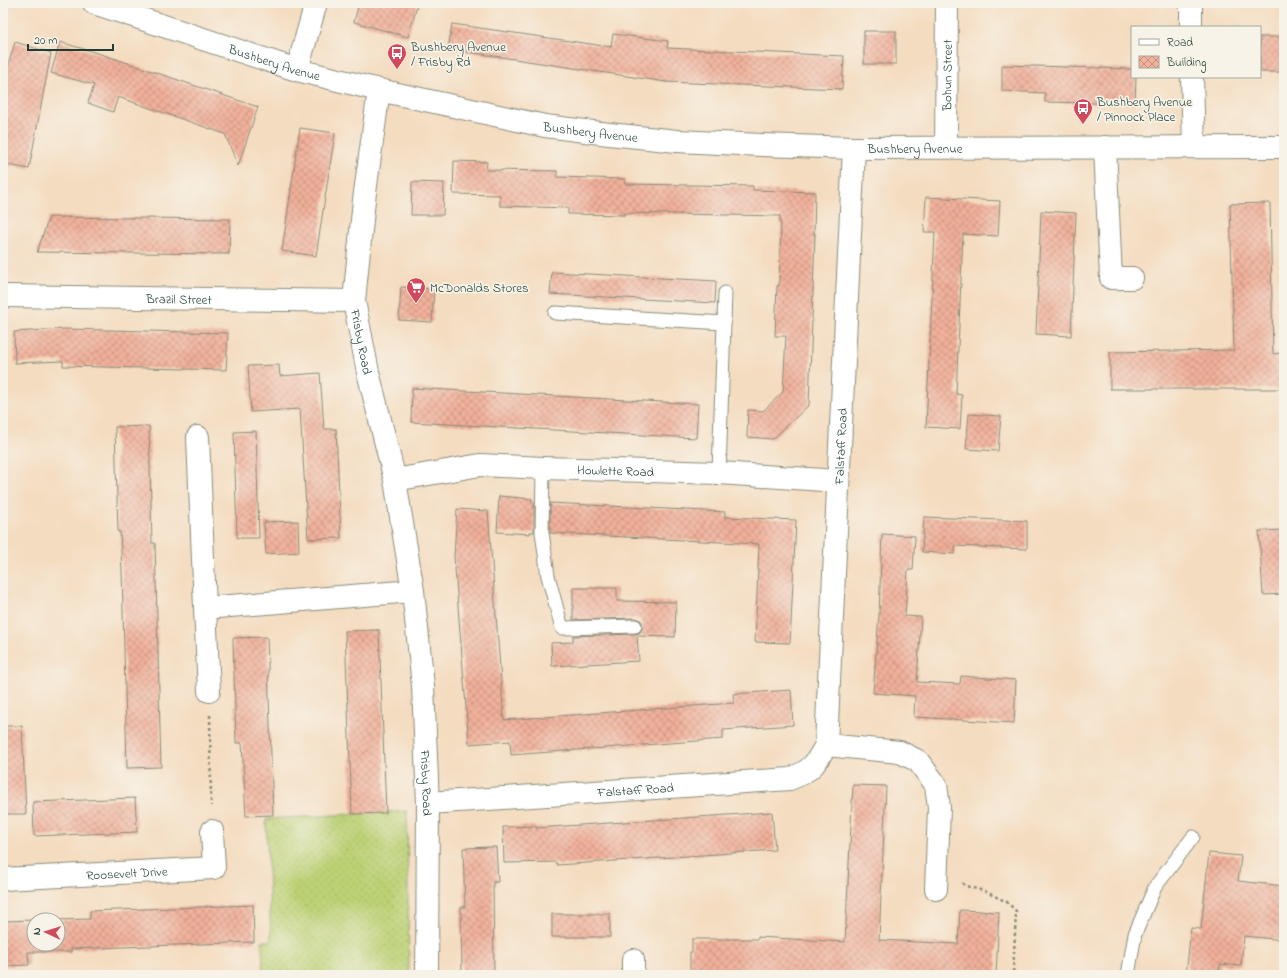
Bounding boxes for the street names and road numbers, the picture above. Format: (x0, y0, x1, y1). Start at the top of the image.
street label: Bohun Street (938, 39, 958, 112)
street label: Bushbery Avenue (225, 40, 322, 86)
street label: Bushbery Avenue (541, 118, 639, 148)
street label: Bushbery Avenue (866, 140, 963, 160)
street label: Brazil Street (145, 290, 213, 310)
street label: Frisby Road (345, 307, 376, 377)
street label: Falstaff Road (830, 407, 853, 486)
street label: Howlette Road (577, 461, 655, 482)
street label: Frisby Road (415, 748, 436, 816)
street label: Falstaff Road (596, 779, 675, 803)
street label: Roosevelt Drive (86, 862, 168, 886)

